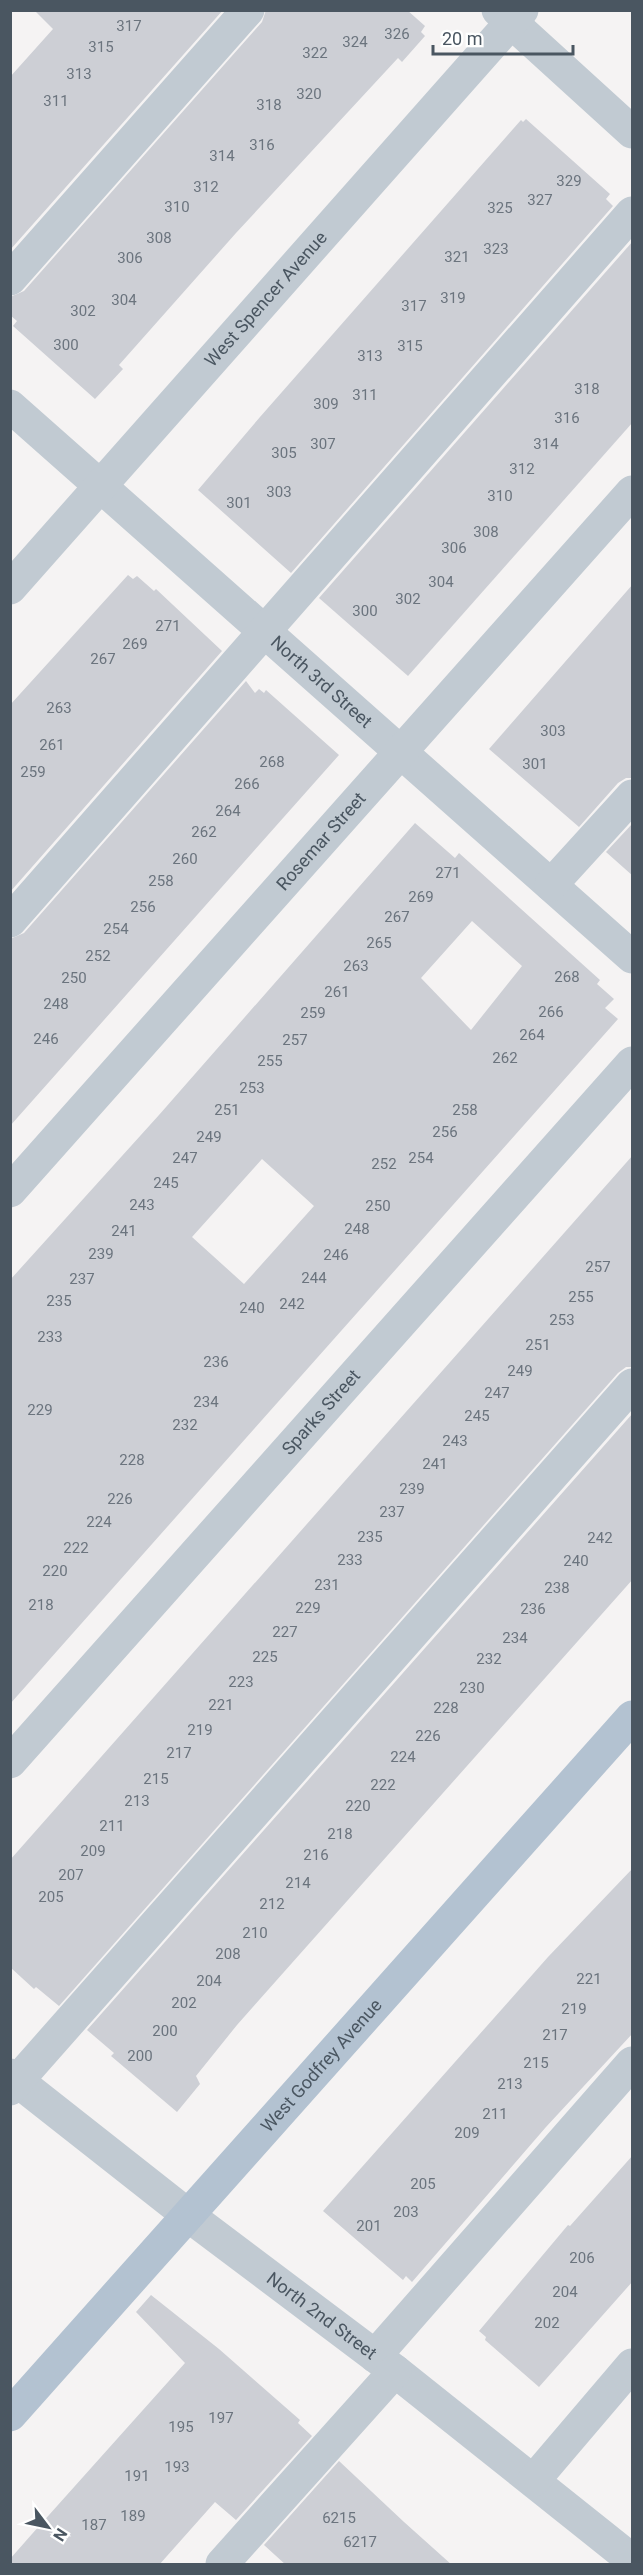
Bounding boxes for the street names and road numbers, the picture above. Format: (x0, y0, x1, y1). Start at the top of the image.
street label: West Spencer Avenue (200, 227, 331, 371)
street label: North 3rd Street (267, 631, 377, 732)
street label: Rosemar Street (272, 788, 370, 894)
street label: Sparks Street (277, 1365, 364, 1459)
street label: West Godfrey Avenue (256, 1994, 386, 2136)
street label: North 2nd Street (263, 2267, 381, 2364)

